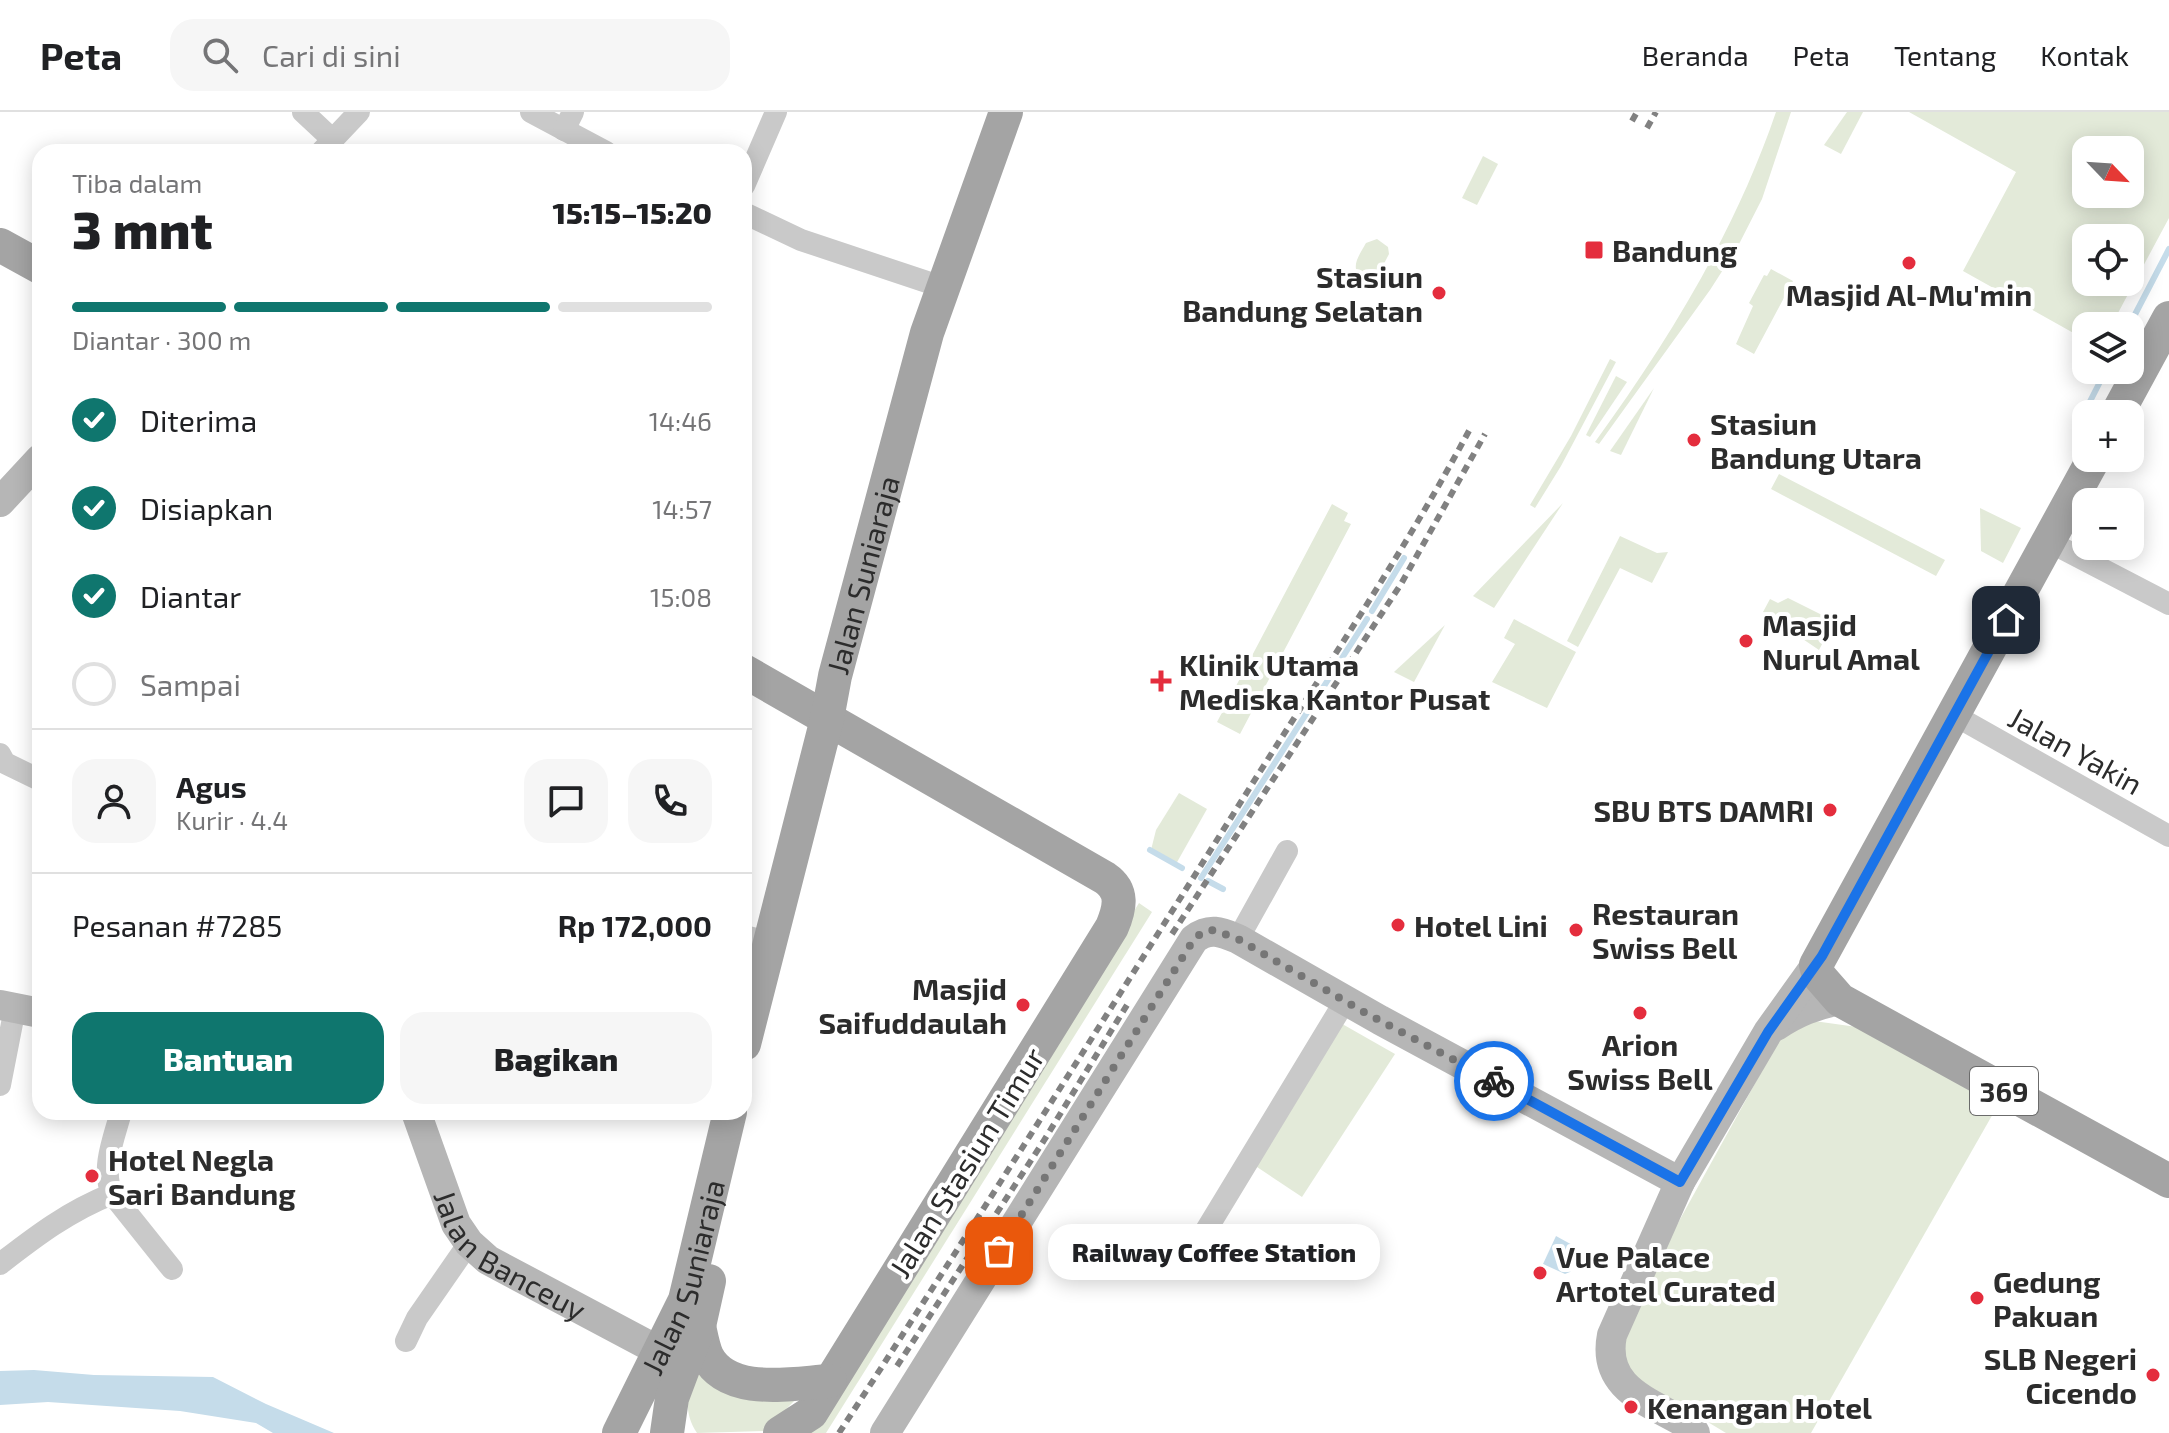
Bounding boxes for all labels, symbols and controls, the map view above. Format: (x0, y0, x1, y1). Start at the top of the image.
search box (170, 19, 730, 91)
text: Peta (40, 32, 122, 78)
icon: search (198, 33, 242, 77)
text: Cari di sini (262, 37, 401, 73)
text: Beranda (1642, 38, 1749, 72)
text: Peta (1793, 38, 1850, 72)
text: Tentang (1894, 38, 1996, 72)
text: Kontak (2040, 38, 2129, 72)
north arrow (2072, 136, 2144, 208)
map controls (2072, 136, 2144, 560)
text: Tiba dalam (72, 167, 202, 198)
text: 15:15–15:20 (552, 194, 712, 230)
text: 3 mnt (72, 197, 213, 259)
button: locate (2072, 224, 2144, 296)
place label: Bandung (1612, 232, 1738, 268)
marker: Bandung (1583, 239, 1605, 261)
marker: Masjid Al-Mu'min (1900, 254, 1918, 272)
place label: Stasiun Bandung Selatan (1182, 258, 1423, 328)
place label: Masjid Al-Mu'min (1786, 276, 2032, 312)
marker: Stasiun Bandung Selatan (1430, 284, 1448, 302)
button: layers (2072, 312, 2144, 384)
text: Diantar · 300 m (72, 324, 251, 355)
icon: check (72, 398, 116, 442)
button: + (2072, 400, 2144, 472)
text: Diterima (140, 402, 257, 438)
text: 14:46 (649, 405, 712, 436)
place label: Stasiun Bandung Utara (1710, 405, 1922, 475)
marker: Stasiun Bandung Utara (1685, 431, 1703, 449)
street label: Jalan Suniaraja (818, 472, 906, 678)
icon: check (72, 486, 116, 530)
button: − (2072, 488, 2144, 560)
text: Disiapkan (140, 490, 273, 526)
text: 14:57 (652, 493, 712, 524)
icon: check (72, 574, 116, 618)
text: Diantar (140, 578, 241, 614)
text: 15:08 (650, 581, 712, 612)
pin (1972, 586, 2040, 654)
icon: home (1984, 598, 2028, 642)
place label: Masjid Nurul Amal (1762, 606, 1920, 676)
marker: Masjid Nurul Amal (1737, 632, 1755, 650)
place label: Klinik Utama Mediska Kantor Pusat (1179, 646, 1490, 716)
text: Sampai (140, 666, 241, 702)
marker: Klinik Utama Mediska Kantor Pusat (1150, 670, 1172, 692)
street label: Jalan Yakin (2003, 699, 2149, 801)
button: person (72, 759, 156, 843)
button: chat (524, 759, 608, 843)
button: phone (628, 759, 712, 843)
text: Agus (176, 768, 247, 804)
place label: SBU BTS DAMRI (1594, 792, 1814, 828)
marker: SBU BTS DAMRI (1821, 801, 1839, 819)
text: Kurir · 4.4 (176, 804, 288, 835)
place label: Restauran Swiss Bell (1592, 895, 1739, 965)
text: Pesanan #7285 (72, 907, 282, 943)
text: Rp 172,000 (558, 907, 712, 943)
place label: Hotel Lini (1414, 907, 1548, 943)
marker: Hotel Lini (1389, 916, 1407, 934)
marker: Restauran Swiss Bell (1567, 921, 1585, 939)
place label: Masjid Saifuddaulah (818, 970, 1007, 1040)
marker: Masjid Saifuddaulah (1014, 996, 1032, 1014)
marker: Arion Swiss Bell (1631, 1004, 1649, 1022)
button: Bantuan (72, 1012, 384, 1104)
button: Bagikan (400, 1012, 712, 1104)
place label: Arion Swiss Bell (1567, 1026, 1713, 1096)
street label: Jalan Stasiun Timur (881, 1040, 1051, 1284)
courier (1454, 1041, 1534, 1121)
icon: bike (1472, 1059, 1516, 1103)
road number: 369 (1970, 1067, 2038, 1115)
place label: Hotel Negla Sari Bandung (108, 1141, 296, 1211)
marker: Hotel Negla Sari Bandung (83, 1167, 101, 1185)
street label: Jalan Suniaraja (633, 1176, 731, 1380)
street label: Jalan Banceuy (427, 1185, 593, 1327)
pin (965, 1217, 1033, 1285)
callout: Railway Coffee Station (1047, 1223, 1379, 1279)
icon: bag (977, 1229, 1021, 1273)
text: Railway Coffee Station (1072, 1236, 1356, 1267)
place label: Vue Palace Artotel Curated (1556, 1238, 1776, 1308)
place label: Gedung Pakuan (1993, 1263, 2101, 1333)
marker: Vue Palace Artotel Curated (1531, 1264, 1549, 1282)
marker: Gedung Pakuan (1968, 1289, 1986, 1307)
place label: SLB Negeri Cicendo (1984, 1340, 2137, 1410)
marker: SLB Negeri Cicendo (2144, 1366, 2162, 1384)
place label: Kenangan Hotel (1647, 1389, 1872, 1425)
marker: Kenangan Hotel (1622, 1398, 1640, 1416)

